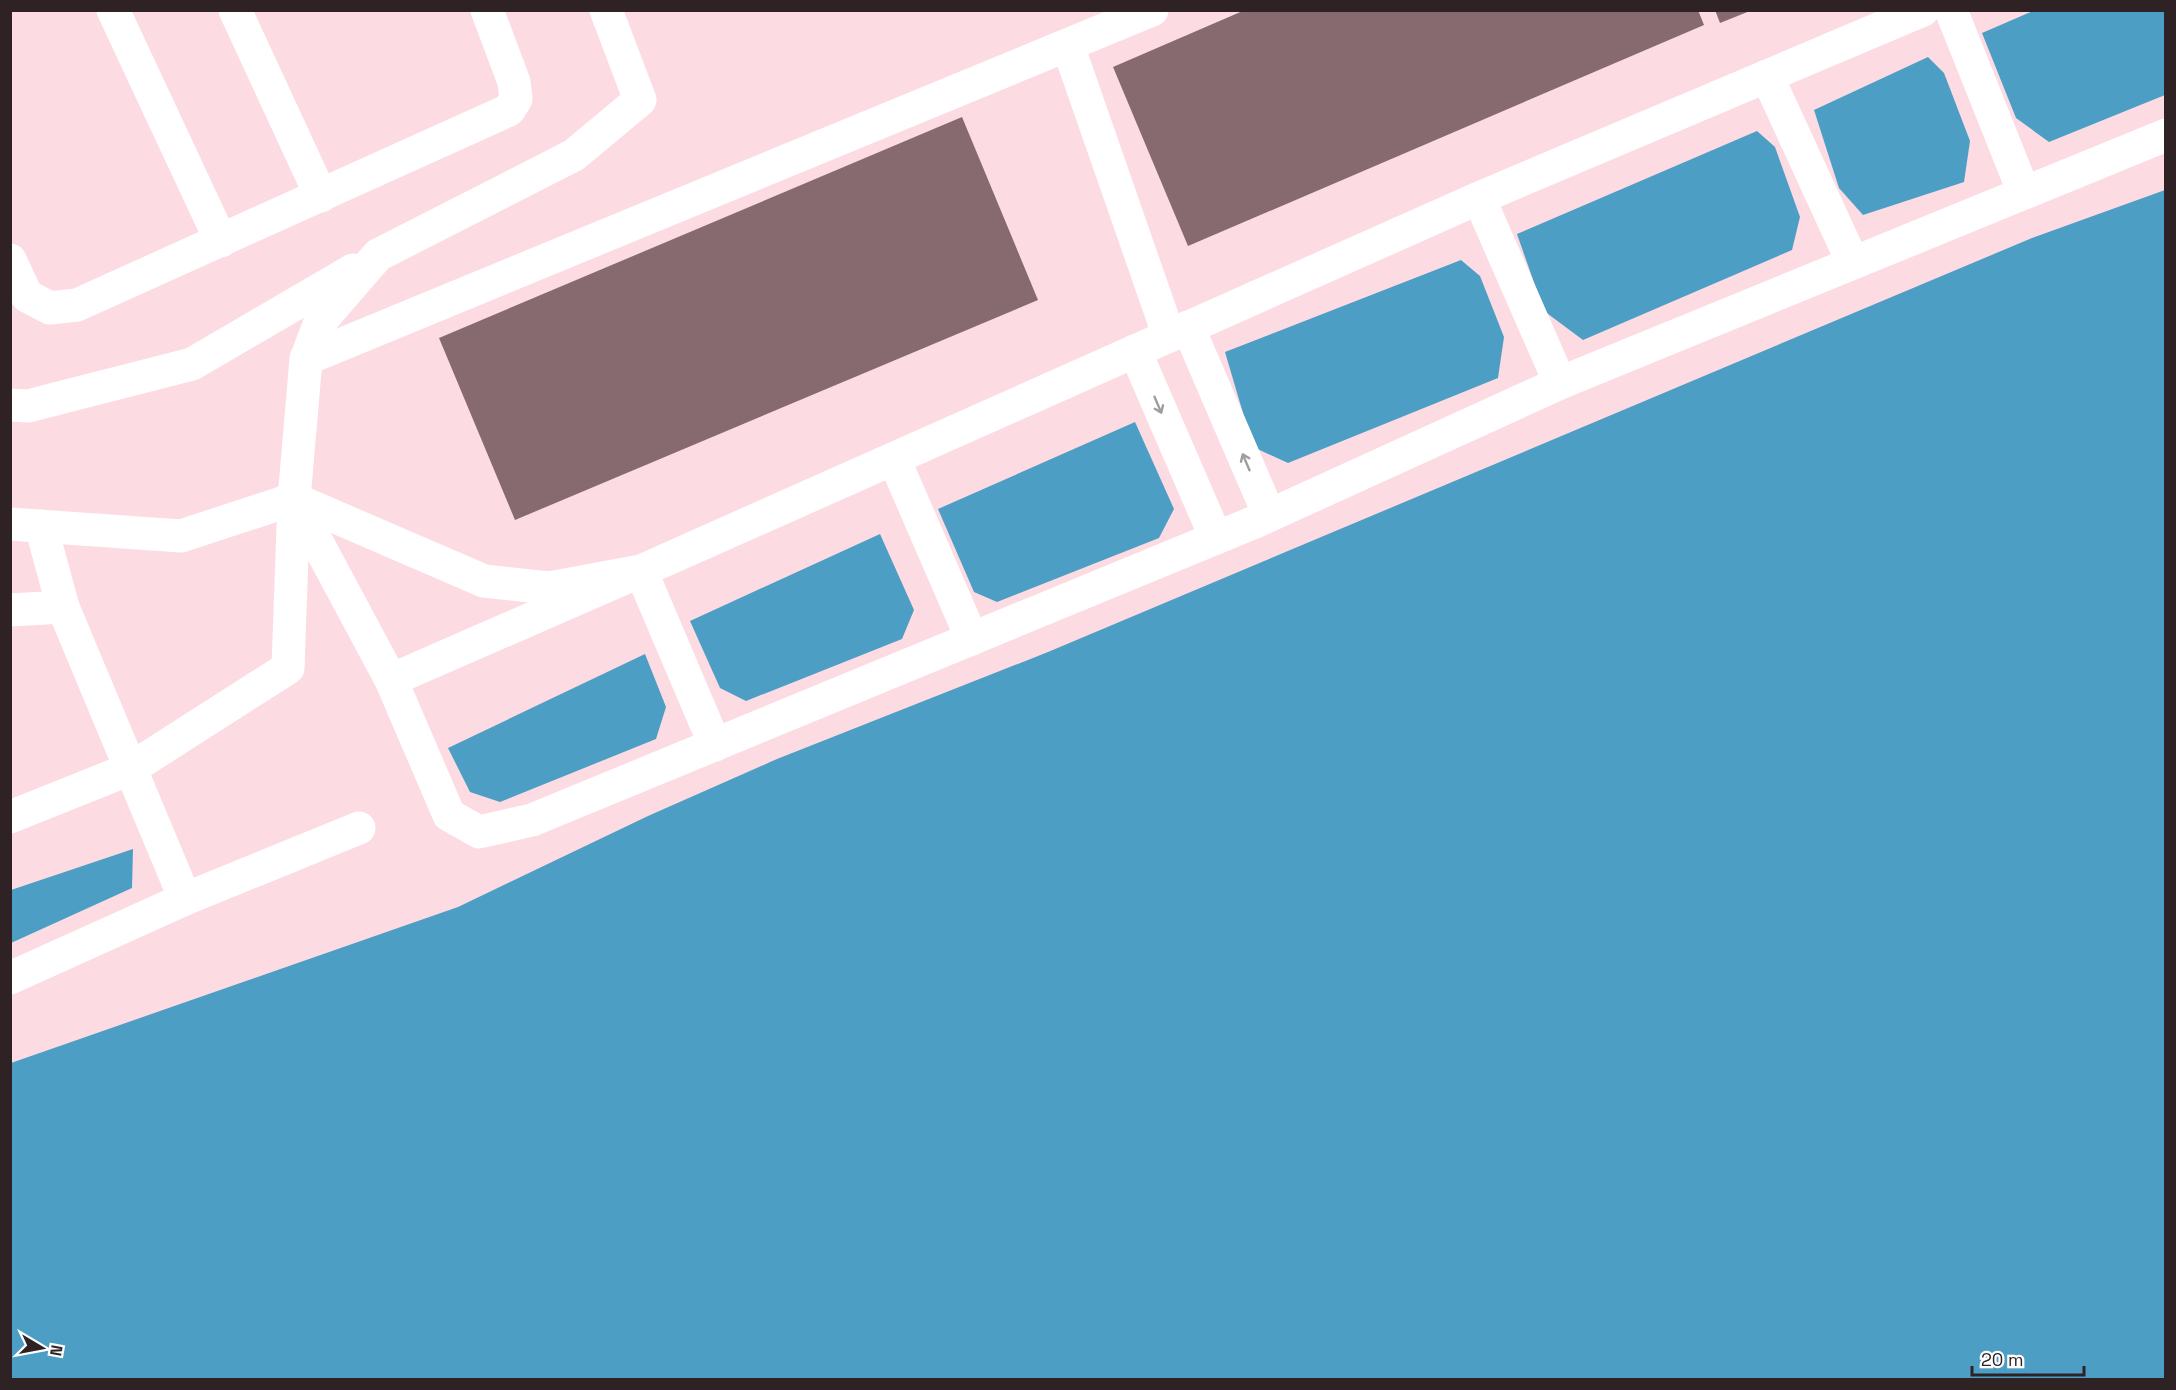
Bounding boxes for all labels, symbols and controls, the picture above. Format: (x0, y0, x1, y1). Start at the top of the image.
one-way arrow (1153, 395, 1164, 413)
one-way arrow (1240, 453, 1251, 471)
north arrow (12, 1318, 72, 1378)
scale bar (1972, 1339, 2084, 1377)
text: N (45, 1343, 68, 1358)
text: 20 m (1981, 1348, 2024, 1371)

